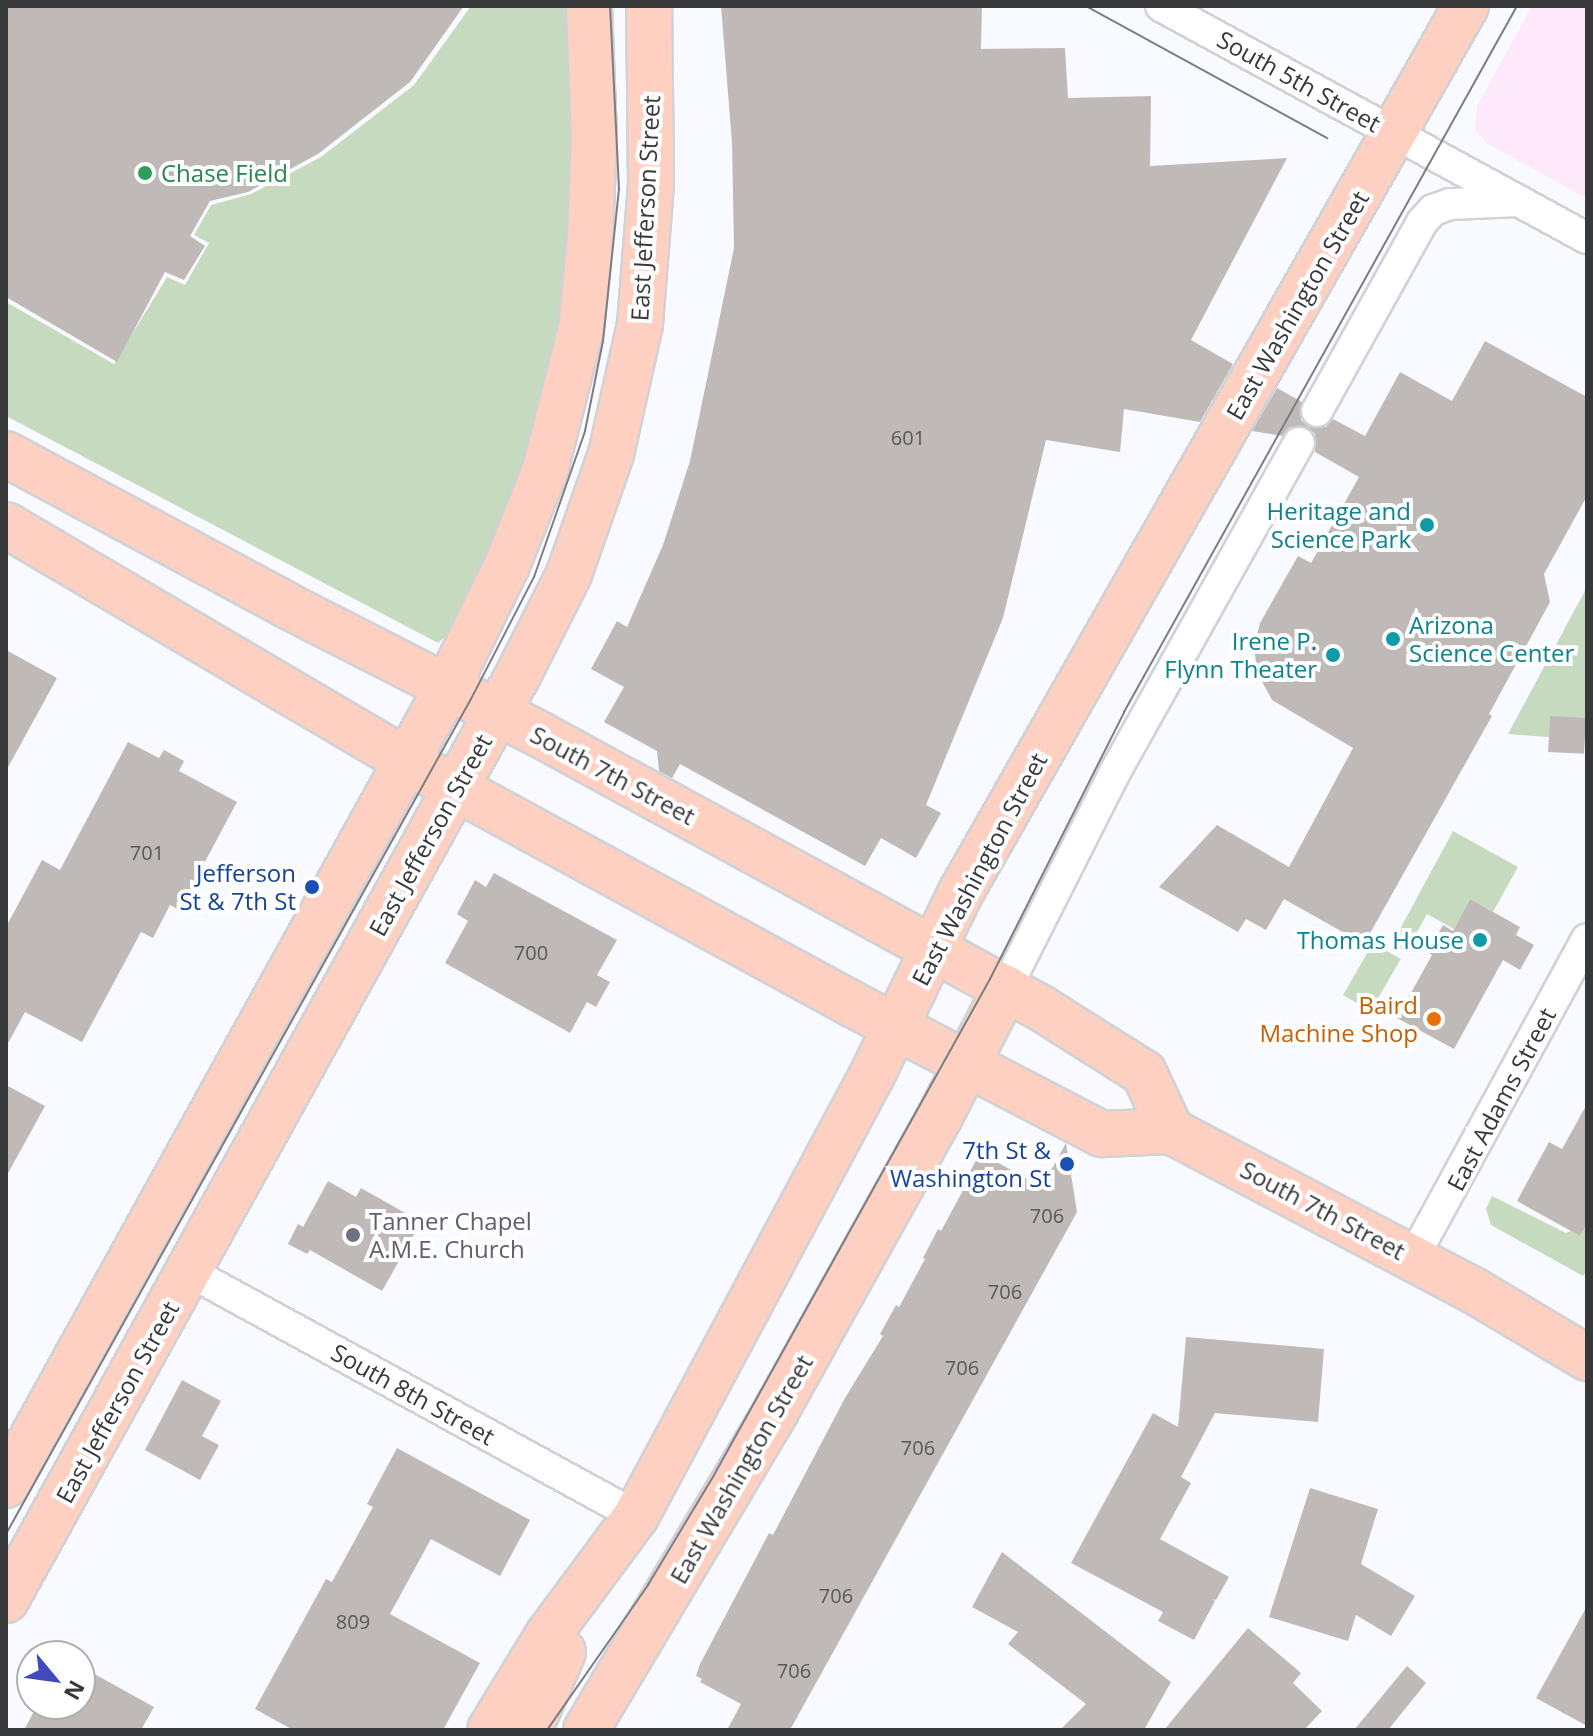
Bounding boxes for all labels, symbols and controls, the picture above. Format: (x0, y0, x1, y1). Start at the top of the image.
street label: South 5th Street (1212, 24, 1386, 138)
street label: East Jefferson Street (625, 94, 665, 322)
place label: Chase Field (161, 159, 288, 187)
marker: Chase Field (136, 164, 154, 182)
street label: East Washington Street (1220, 186, 1374, 424)
house number: 601 (891, 425, 925, 449)
place label: Heritage and Science Park (1267, 497, 1411, 553)
marker: Heritage and Science Park (1418, 516, 1436, 534)
place label: Arizona Science Center (1409, 611, 1574, 667)
place label: Irene P. Flynn Theater (1164, 627, 1317, 683)
marker: Arizona Science Center (1384, 630, 1402, 648)
marker: Irene P. Flynn Theater (1324, 646, 1342, 664)
street label: South 7th Street (526, 720, 700, 830)
street label: East Jefferson Street (363, 729, 497, 941)
street label: East Washington Street (905, 748, 1053, 990)
house number: 701 (130, 840, 164, 864)
place label: Jefferson St & 7th St (179, 859, 296, 915)
marker: Jefferson St & 7th St (303, 878, 321, 896)
place label: Thomas House (1297, 926, 1464, 954)
marker: Thomas House (1471, 931, 1489, 949)
house number: 700 (514, 940, 548, 964)
place label: Baird Machine Shop (1259, 991, 1418, 1047)
street label: East Adams Street (1441, 1003, 1561, 1195)
marker: Baird Machine Shop (1425, 1010, 1443, 1028)
place label: 7th St & Washington St (890, 1136, 1051, 1192)
marker: 7th St & Washington St (1058, 1155, 1076, 1173)
street label: South 7th Street (1236, 1155, 1410, 1265)
house number: 706 (1030, 1203, 1064, 1227)
place label: Tanner Chapel A.M.E. Church (369, 1207, 532, 1263)
marker: Tanner Chapel A.M.E. Church (344, 1226, 362, 1244)
house number: 706 (988, 1279, 1022, 1303)
street label: East Jefferson Street (50, 1296, 184, 1508)
street label: South 8th Street (326, 1337, 500, 1451)
street label: East Washington Street (664, 1350, 818, 1588)
house number: 706 (945, 1355, 979, 1379)
house number: 706 (901, 1435, 935, 1459)
house number: 706 (819, 1583, 853, 1607)
house number: 809 (336, 1609, 370, 1633)
north arrow (16, 1640, 96, 1720)
house number: 706 (777, 1658, 811, 1682)
text: N (58, 1676, 93, 1706)

